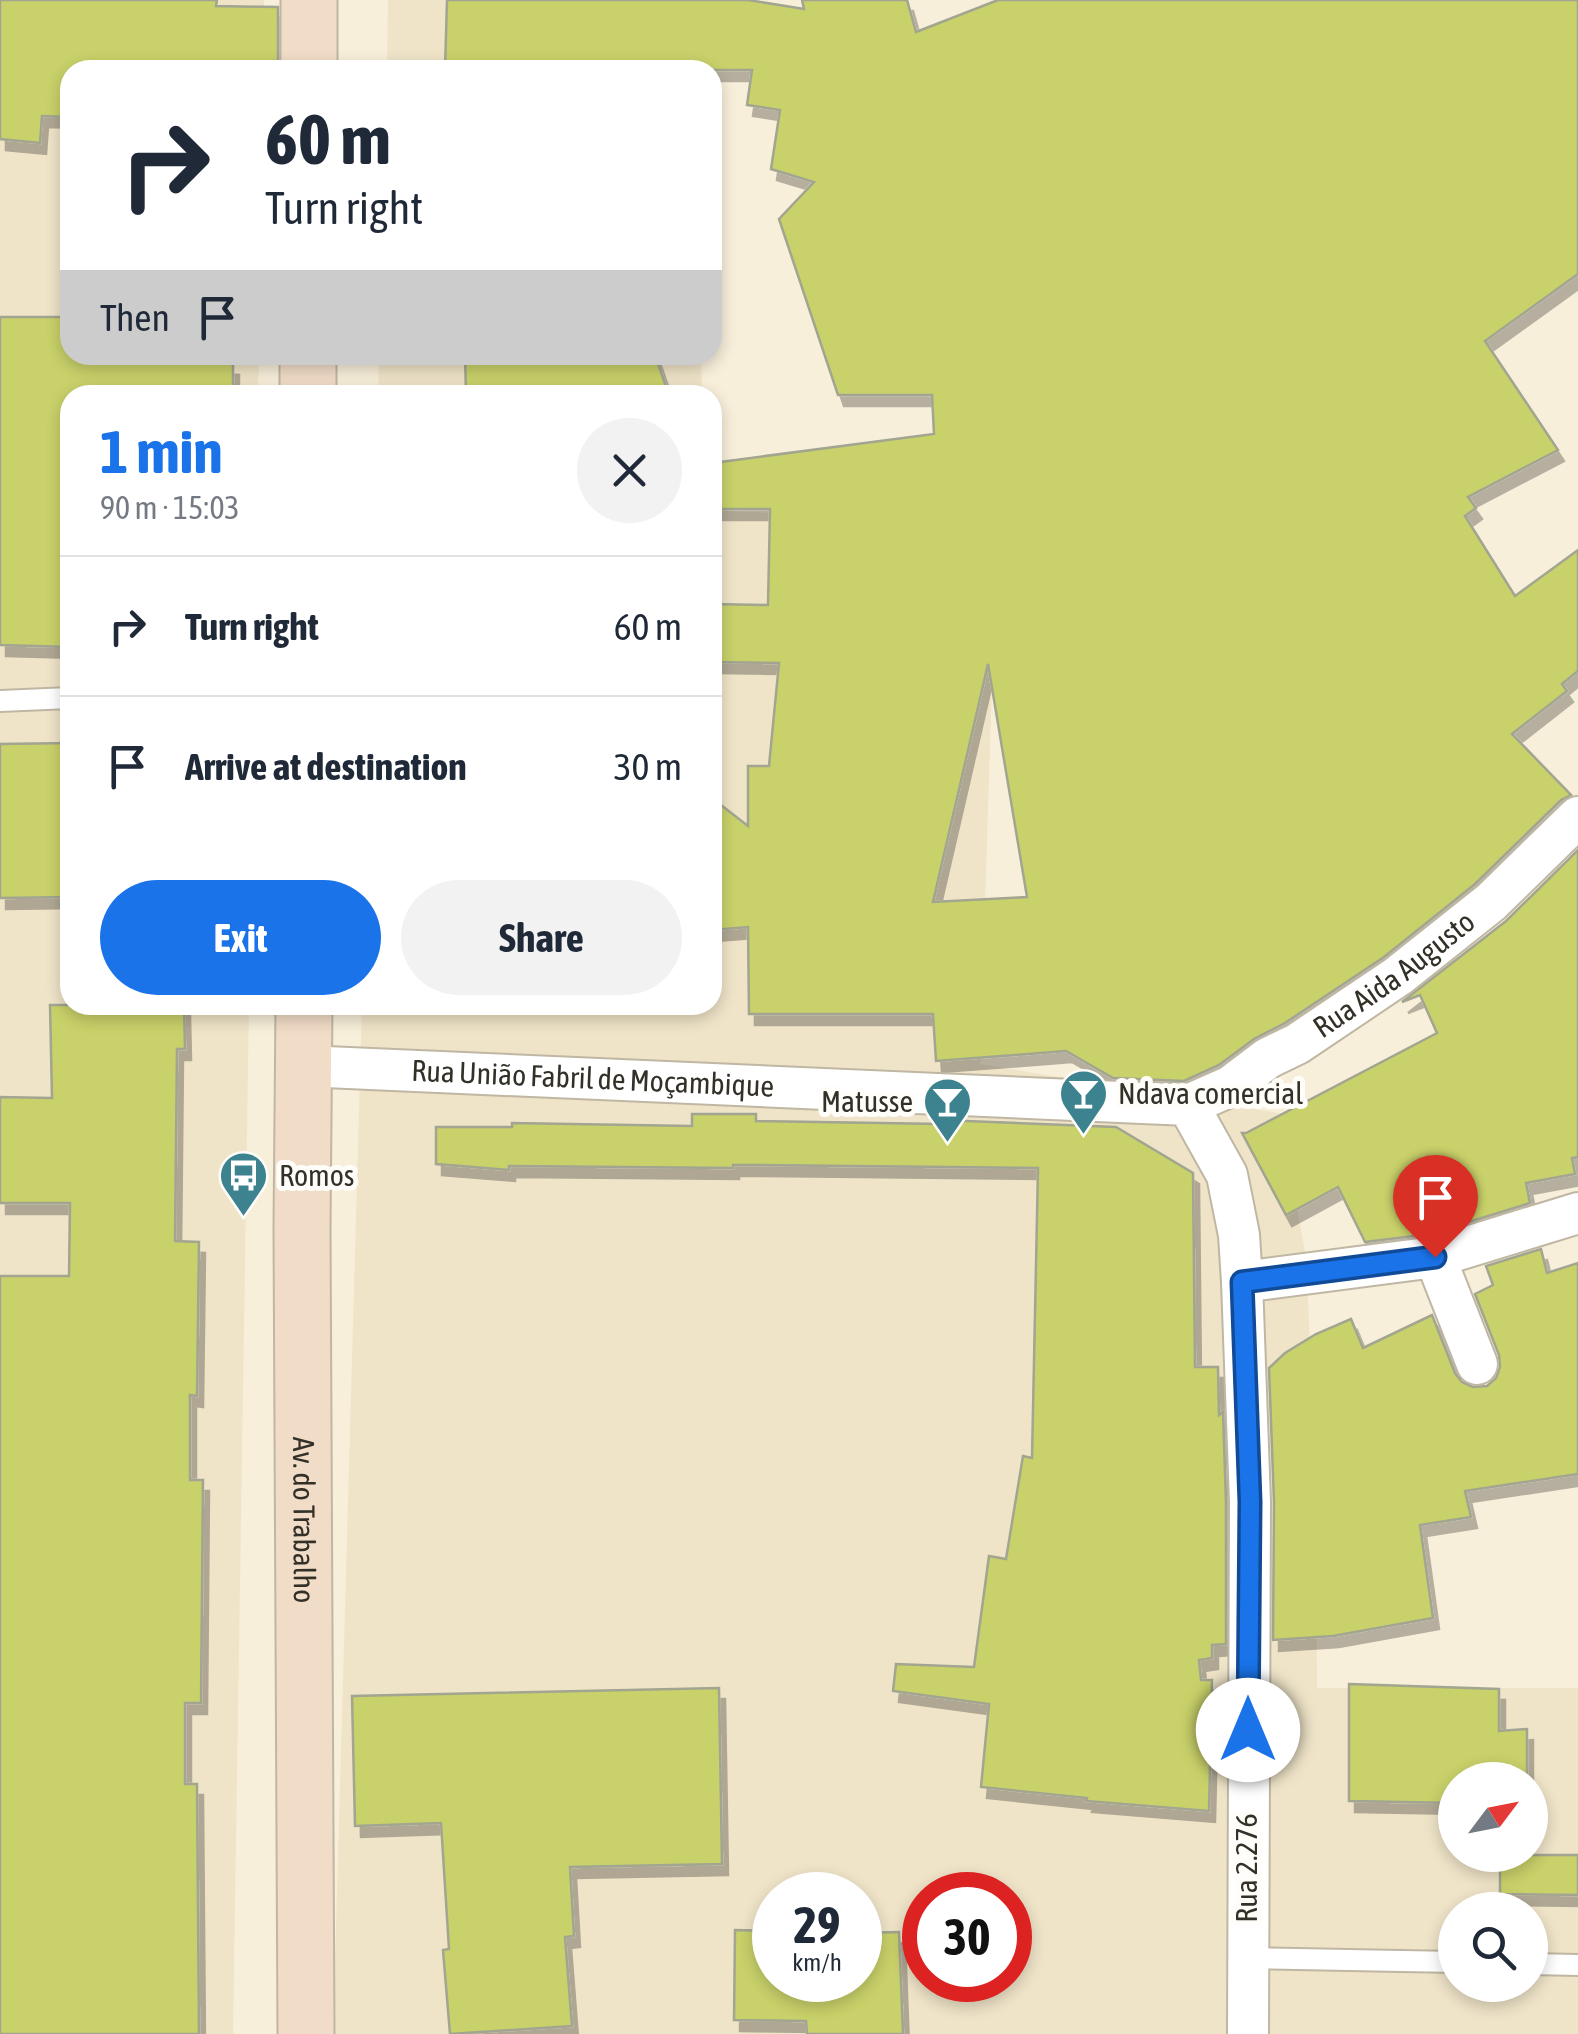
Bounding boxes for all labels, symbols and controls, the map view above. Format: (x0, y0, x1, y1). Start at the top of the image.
text: 60 m (265, 99, 391, 179)
icon: right (100, 100, 230, 230)
text: Turn right (265, 182, 423, 234)
icon: arrive (190, 290, 245, 345)
text: Then (100, 296, 170, 339)
text: 1 min (100, 417, 223, 486)
button: close (577, 418, 682, 523)
text: 90 m · 15:03 (100, 489, 240, 526)
icon: right (100, 599, 155, 654)
text: Turn right (185, 605, 319, 648)
text: 60 m (614, 605, 682, 648)
icon: arrive (100, 739, 155, 794)
text: Arrive at destination (185, 745, 467, 788)
text: 30 m (614, 745, 682, 788)
button: Exit (100, 880, 381, 995)
button: Share (401, 880, 682, 995)
street label: Rua Aida Augusto (1307, 904, 1481, 1044)
street label: Rua União Fabril de Moçambique (411, 1053, 775, 1103)
bar icon: Ndava comercial (1057, 1068, 1109, 1136)
bar icon: Matusse (922, 1076, 974, 1144)
place label: Ndava comercial (1118, 1076, 1303, 1110)
place label: Matusse (821, 1084, 913, 1118)
bus stop icon: Romos (218, 1150, 270, 1218)
pin (1393, 1155, 1478, 1258)
place label: Romos (279, 1158, 354, 1192)
icon: arrive (1408, 1170, 1463, 1225)
street label: Av. do Trabalho (287, 1437, 322, 1603)
position arrow (1196, 1678, 1300, 1782)
north arrow (1438, 1762, 1548, 1872)
map controls (1438, 1762, 1548, 2002)
street label: Rua 2.276 (1229, 1813, 1263, 1923)
speed limit sign: 30 (902, 1872, 1032, 2002)
button: search (1438, 1892, 1548, 2002)
text: 29 (793, 1896, 840, 1954)
text: km/h (792, 1948, 842, 1976)

